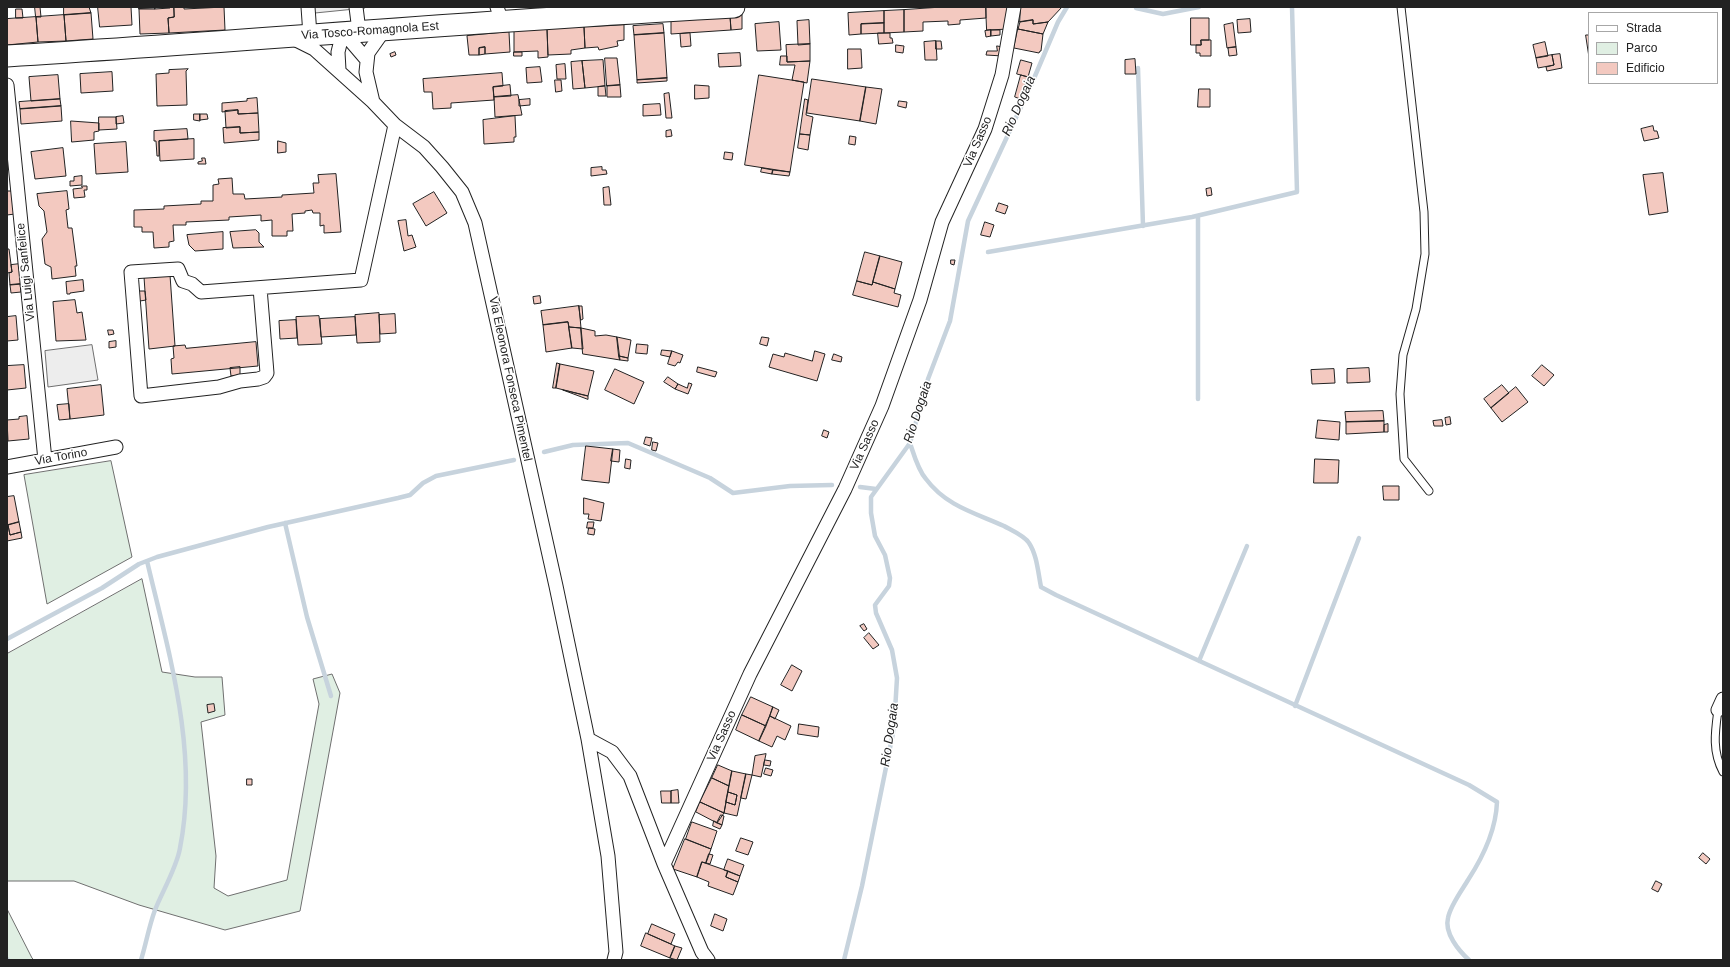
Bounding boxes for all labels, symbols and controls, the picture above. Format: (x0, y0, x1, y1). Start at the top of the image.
legend (1588, 12, 1718, 84)
street label: Via Tosco-Romagnola Est (301, 19, 439, 43)
text: Strada (1626, 21, 1661, 35)
text: Parco (1626, 41, 1657, 55)
text: Edificio (1626, 61, 1665, 75)
water label: Rio Dogaia (999, 73, 1039, 139)
street label: Via Sasso (961, 114, 995, 170)
street label: Via Luigi Sanfelice (14, 222, 38, 322)
street label: Via Eleonora Fonseca Pimentel (486, 295, 534, 463)
water label: Rio Dogaia (901, 379, 935, 445)
street label: Via Sasso (847, 417, 883, 473)
street label: Via Torino (34, 445, 88, 469)
water label: Rio Dogaia (878, 702, 902, 768)
street label: Via Sasso (704, 708, 740, 764)

